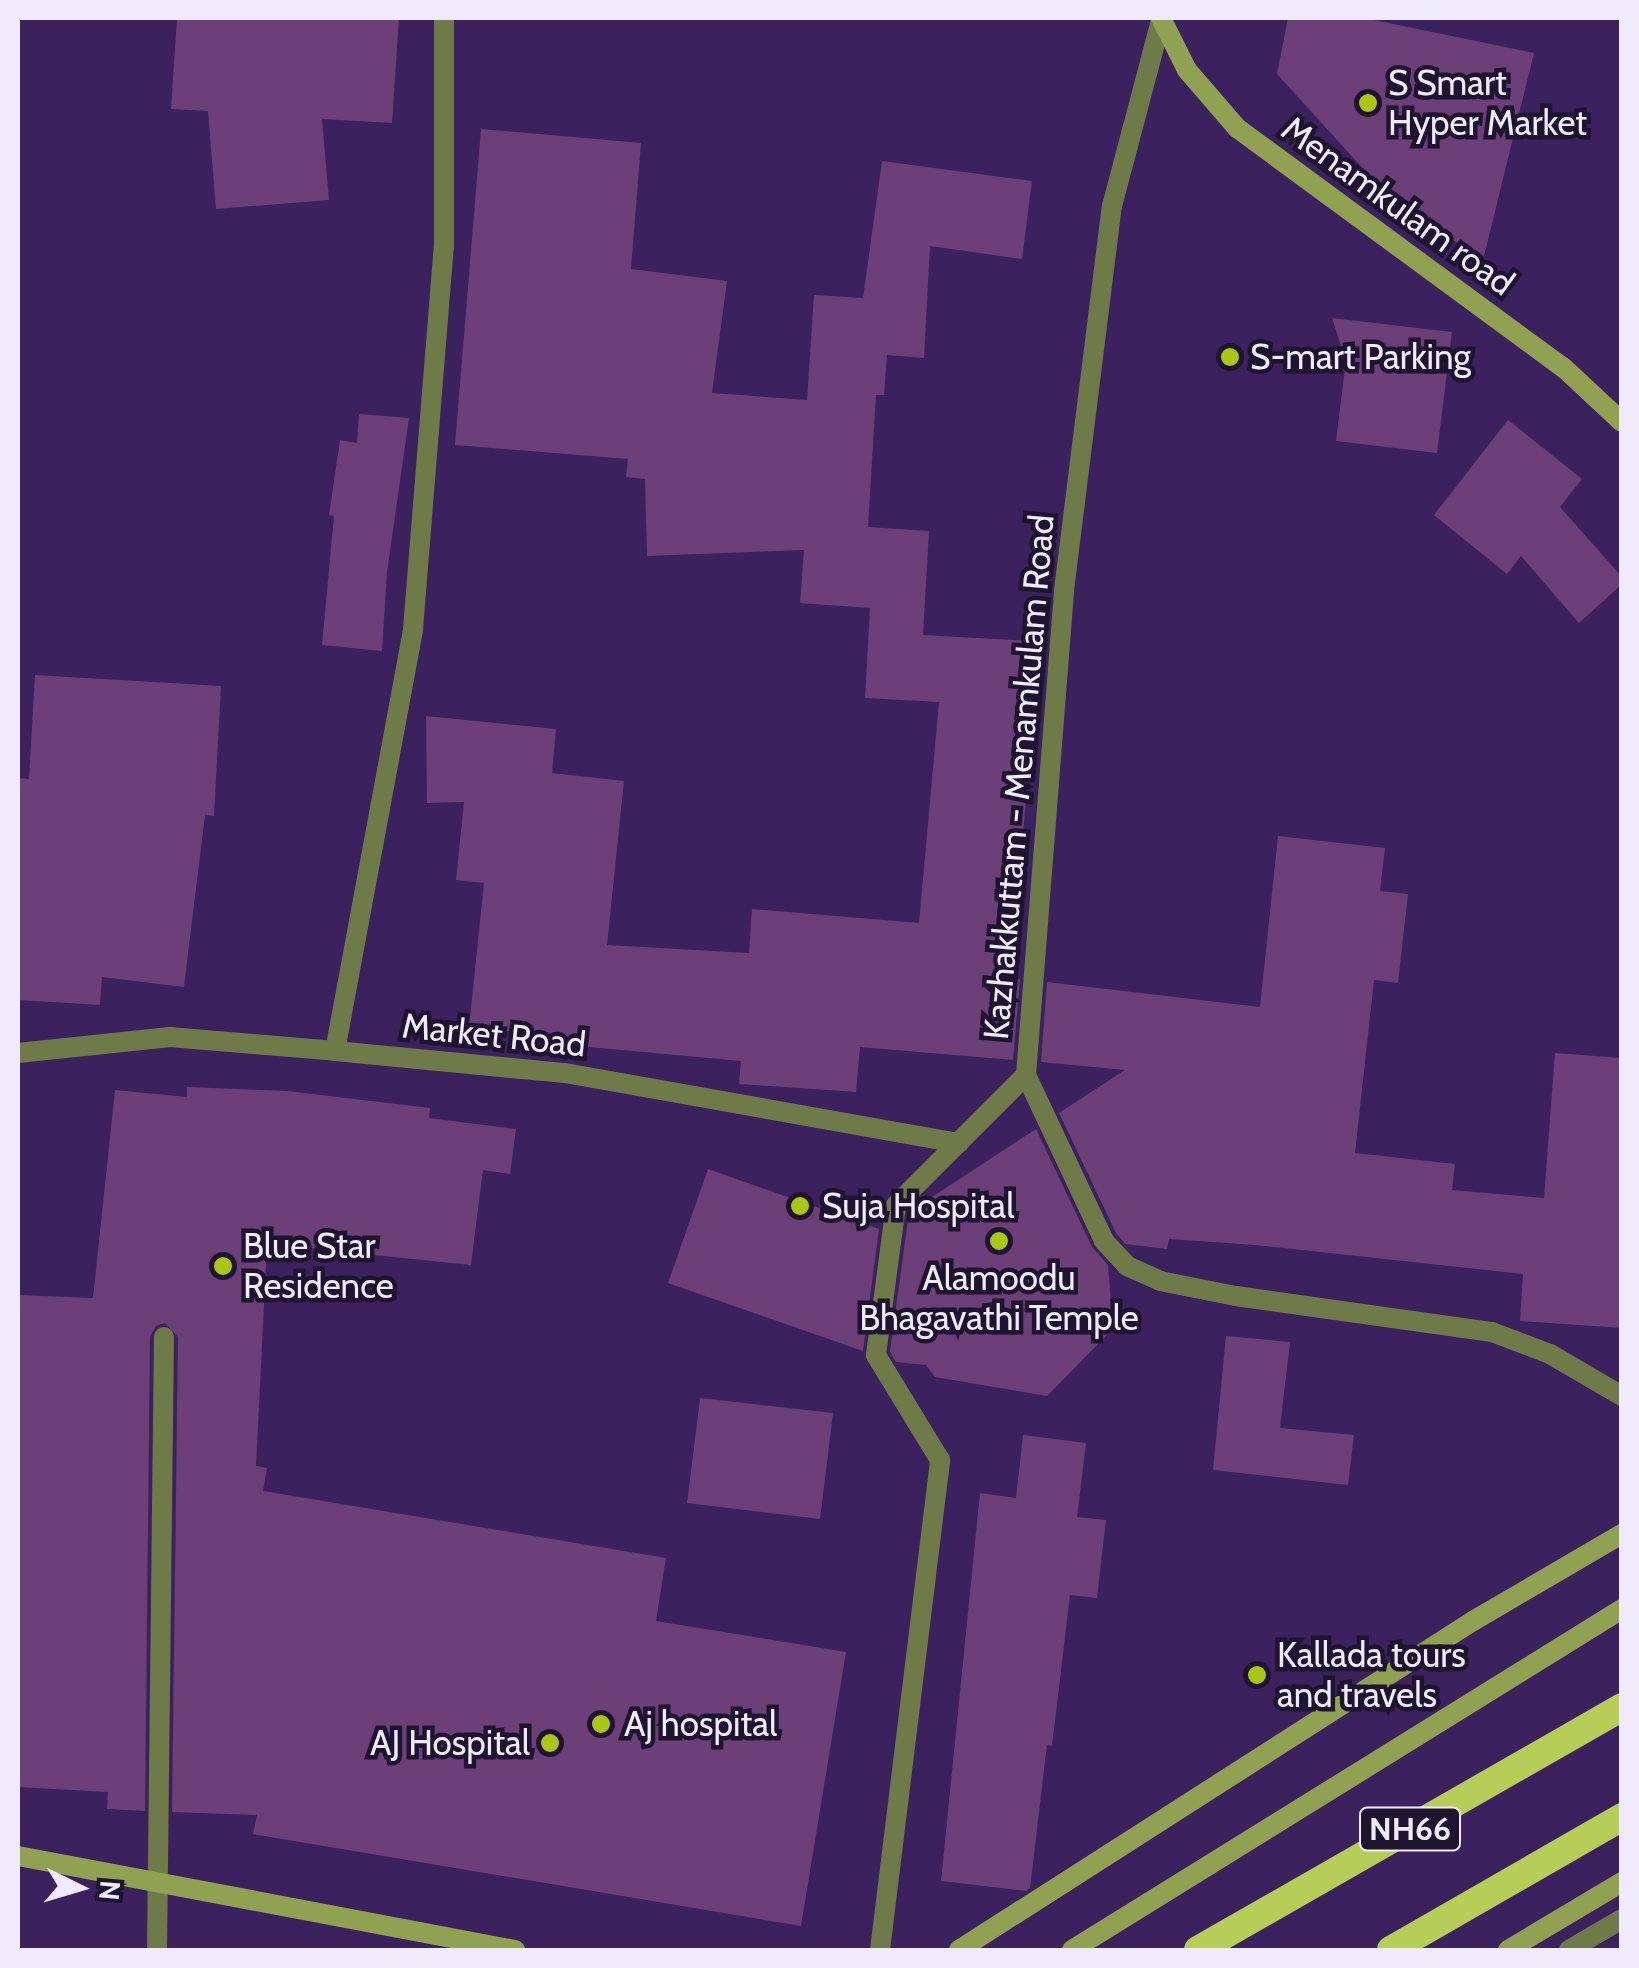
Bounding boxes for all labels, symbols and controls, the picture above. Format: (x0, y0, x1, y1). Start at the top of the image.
place label: S Smart Hyper Market (1388, 62, 1587, 144)
marker: S Smart Hyper Market (1357, 92, 1379, 114)
street label: Menamkulam road (1274, 108, 1522, 304)
place label: S-mart Parking (1250, 336, 1471, 378)
marker: S-mart Parking (1219, 346, 1241, 368)
street label: Kazhakkuttam - Menamkulam Road (975, 513, 1063, 1041)
street label: Market Road (400, 1004, 588, 1066)
place label: Suja Hospital (822, 1185, 1014, 1227)
marker: Suja Hospital (787, 1193, 813, 1219)
place label: Blue Star Residence (243, 1225, 394, 1307)
marker: Alamoodu Bhagavathi Temple (988, 1230, 1010, 1252)
marker: Blue Star Residence (212, 1255, 234, 1277)
place label: Alamoodu Bhagavathi Temple (859, 1257, 1139, 1339)
place label: Kallada tours and travels (1277, 1634, 1466, 1716)
marker: Kallada tours and travels (1246, 1664, 1268, 1686)
place label: Aj hospital (624, 1703, 777, 1745)
marker: Aj hospital (588, 1711, 614, 1737)
place label: AJ Hospital (370, 1722, 530, 1764)
marker: AJ Hospital (539, 1732, 561, 1754)
road number: NH66 (1358, 1802, 1462, 1856)
north arrow (30, 1838, 130, 1938)
text: N (92, 1879, 128, 1902)

